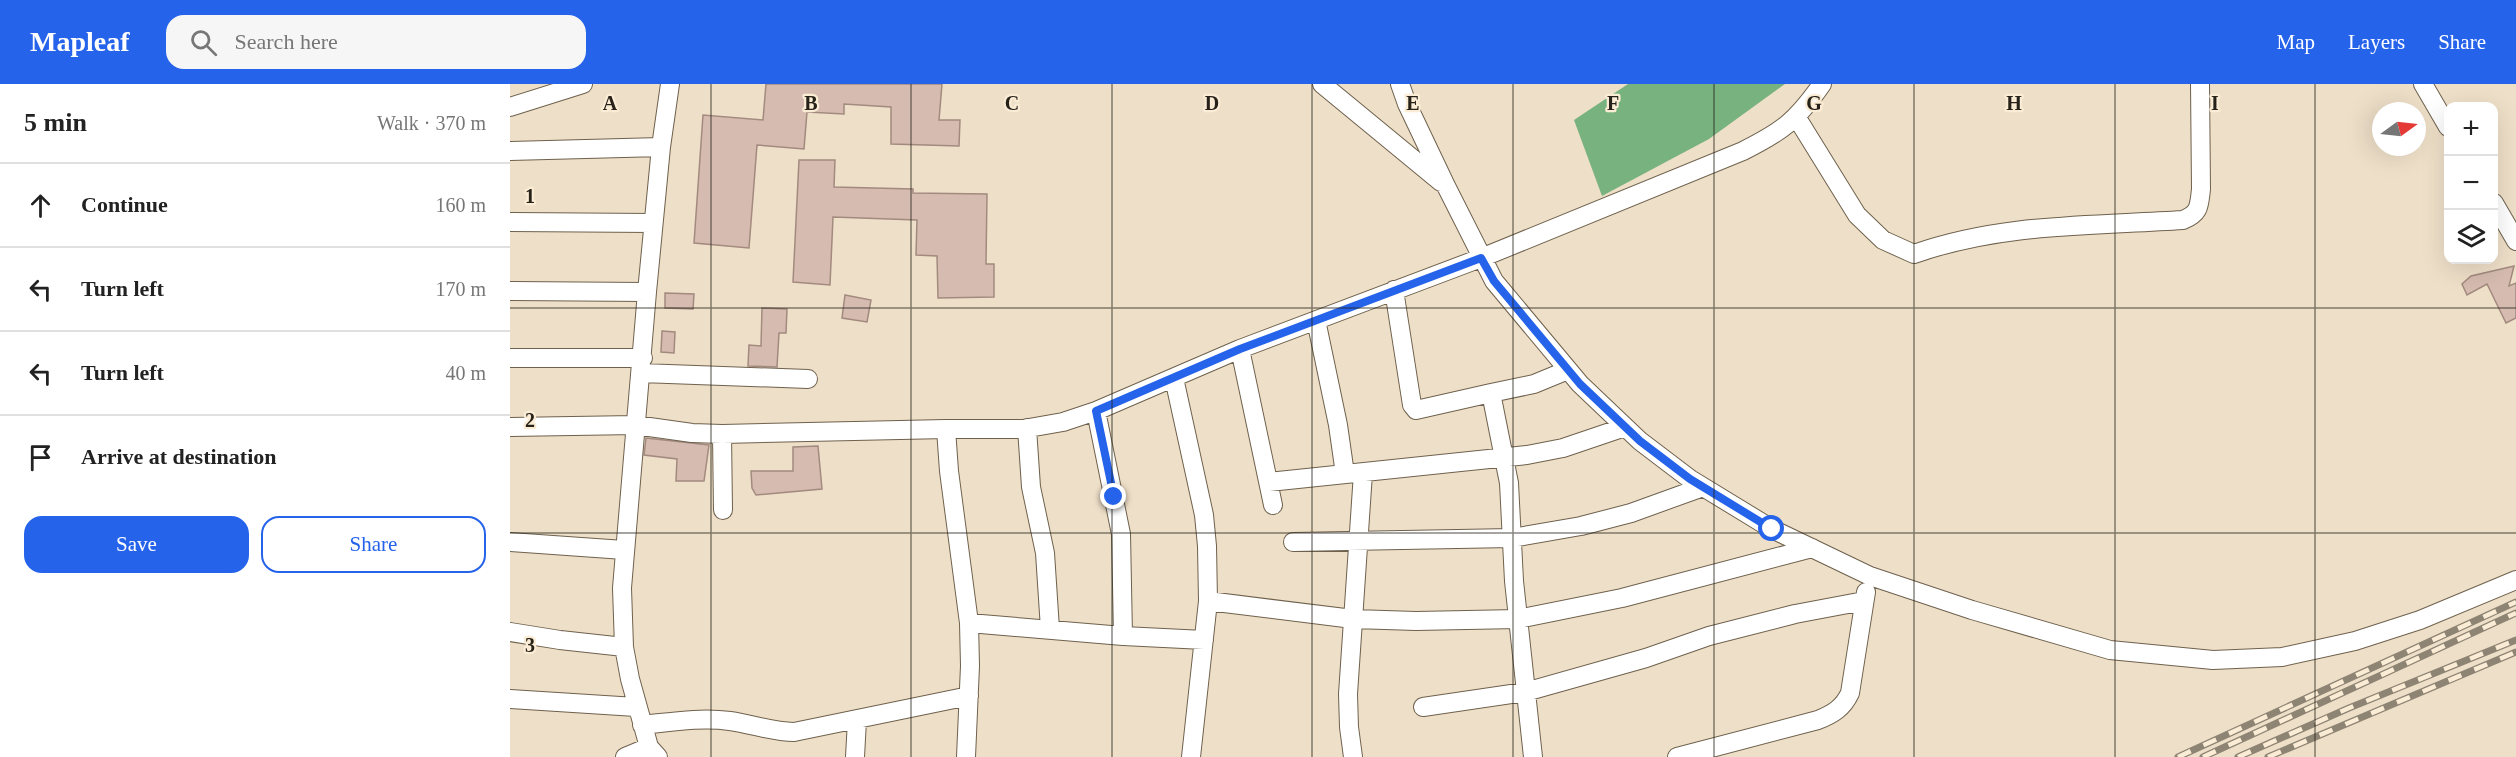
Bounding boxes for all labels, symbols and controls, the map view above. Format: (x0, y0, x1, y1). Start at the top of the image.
search box (166, 15, 586, 69)
text: Mapleaf (30, 26, 130, 57)
icon: search (187, 26, 220, 59)
text: Search here (235, 29, 338, 54)
text: Map (2277, 30, 2315, 54)
text: Layers (2348, 30, 2405, 54)
text: Share (2438, 30, 2486, 54)
text: A (603, 92, 618, 114)
text: B (804, 92, 818, 114)
text: C (1005, 92, 1019, 114)
text: D (1205, 92, 1219, 114)
text: E (1406, 92, 1420, 114)
text: F (1607, 92, 1619, 114)
text: G (1806, 92, 1822, 114)
text: H (2006, 92, 2022, 114)
text: I (2211, 92, 2219, 114)
north arrow (2372, 102, 2426, 156)
map controls (2444, 102, 2498, 264)
button: + (2444, 102, 2498, 156)
text: 5 min (24, 108, 87, 137)
text: Walk · 370 m (377, 112, 486, 134)
button: − (2444, 156, 2498, 210)
text: 1 (525, 185, 535, 207)
icon: ahead (24, 189, 57, 222)
text: Continue (81, 192, 168, 217)
text: 160 m (435, 194, 486, 216)
button: layers (2444, 210, 2498, 264)
icon: left (24, 273, 57, 306)
text: Turn left (81, 276, 164, 301)
text: 170 m (435, 278, 486, 300)
icon: left (24, 357, 57, 390)
text: Turn left (81, 360, 164, 385)
text: 40 m (445, 362, 486, 384)
text: 2 (525, 409, 535, 431)
icon: arrive (24, 441, 57, 474)
text: Arrive at destination (81, 444, 277, 469)
route end (1100, 483, 1126, 509)
route start (1758, 515, 1784, 541)
button: Save (24, 516, 249, 573)
button: Share (261, 516, 486, 573)
text: 3 (525, 634, 535, 656)

